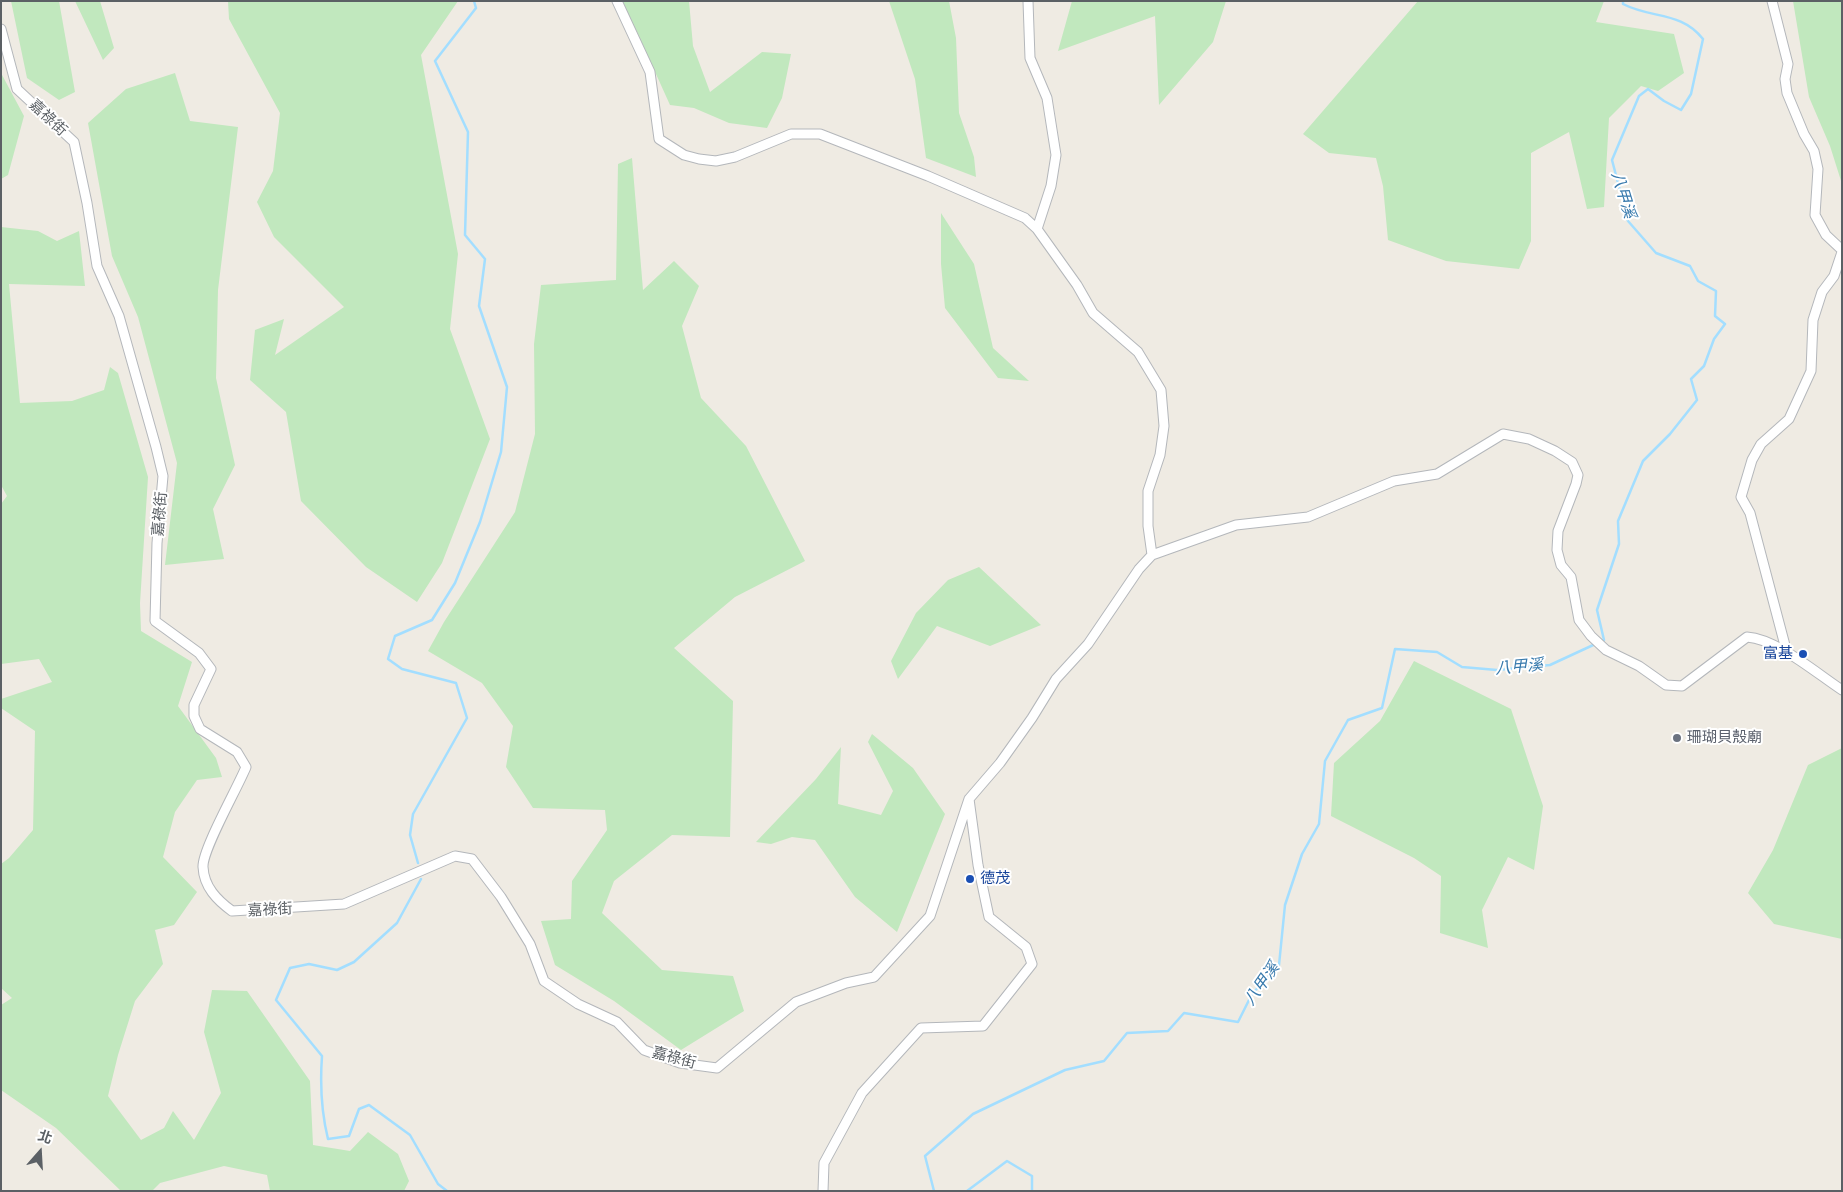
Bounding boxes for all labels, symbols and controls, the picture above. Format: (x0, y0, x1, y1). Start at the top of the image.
street label: 嘉祿街 (25, 96, 71, 140)
water label: 八甲溪 (1607, 169, 1639, 221)
street label: 嘉祿街 (149, 491, 171, 537)
place label: 富基 (1763, 645, 1793, 663)
marker: 富基 (1797, 648, 1809, 660)
water label: 八甲溪 (1494, 655, 1544, 679)
place label: 珊瑚貝殼廟 (1687, 729, 1762, 747)
marker: 珊瑚貝殼廟 (1671, 732, 1683, 744)
place label: 德茂 (980, 870, 1010, 888)
marker: 德茂 (964, 873, 976, 885)
street label: 嘉祿街 (247, 900, 293, 920)
water label: 八甲溪 (1240, 959, 1284, 1009)
street label: 嘉祿街 (650, 1043, 698, 1073)
north arrow (15, 1127, 65, 1177)
text: 北 (36, 1127, 54, 1148)

